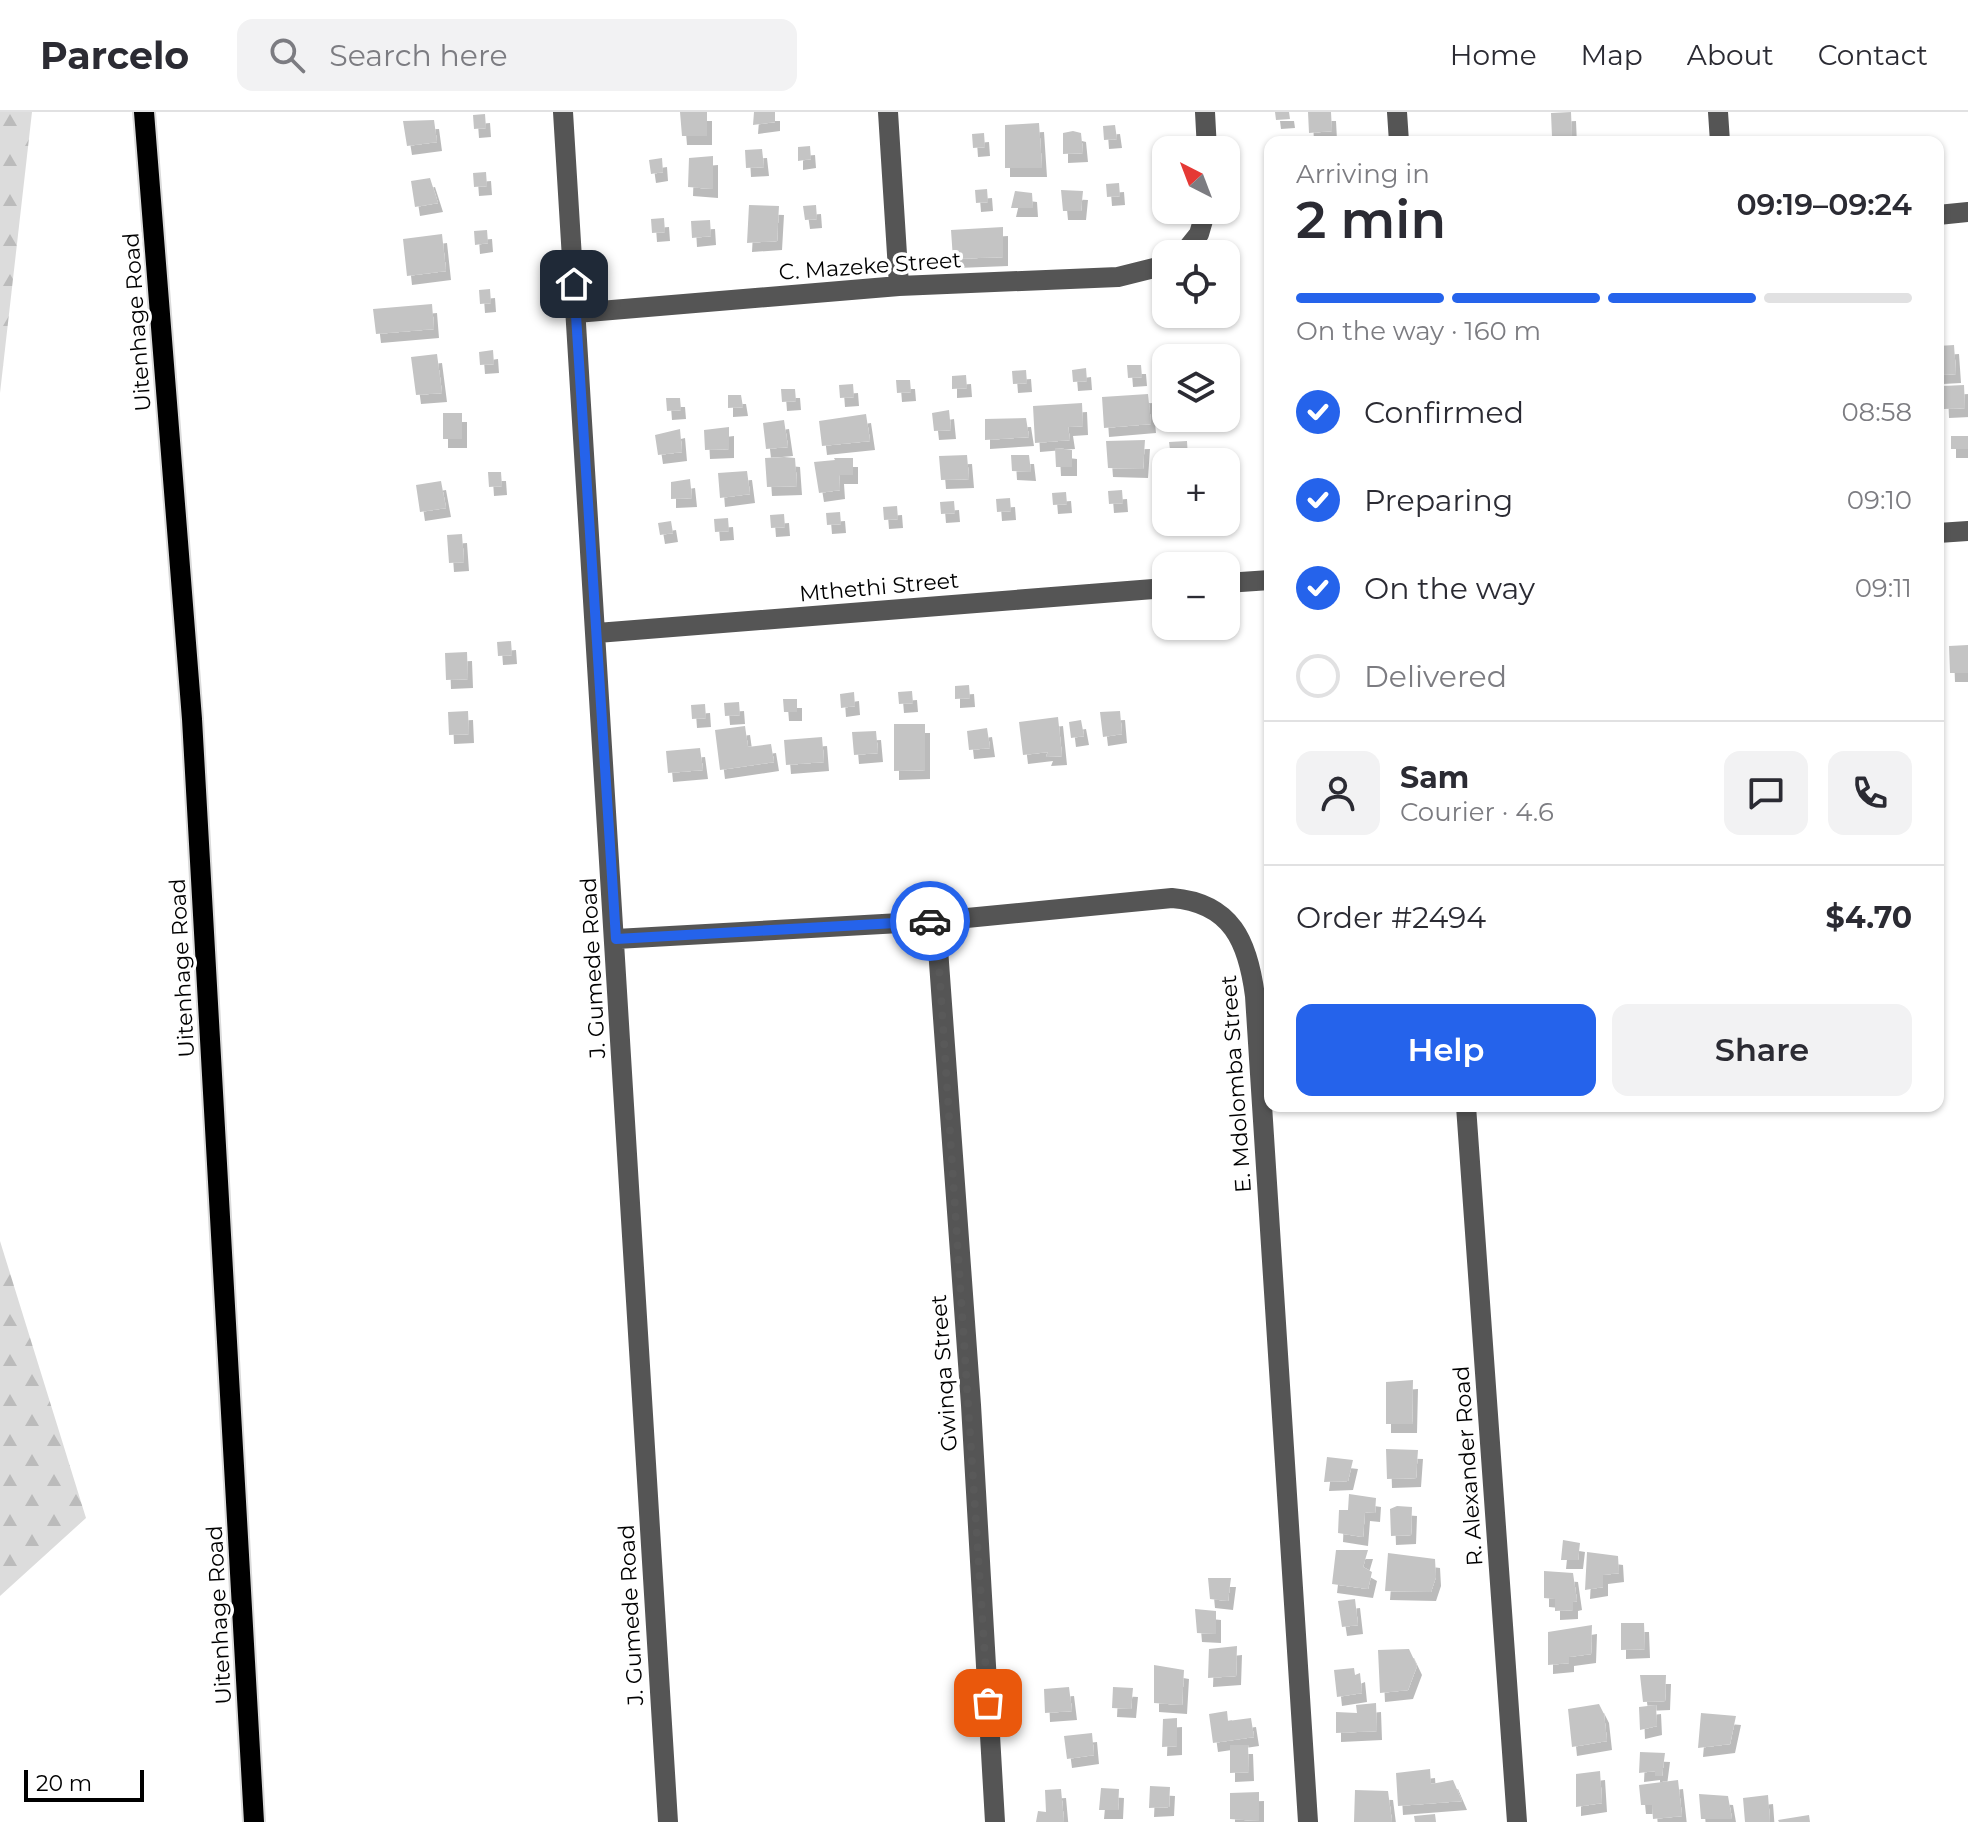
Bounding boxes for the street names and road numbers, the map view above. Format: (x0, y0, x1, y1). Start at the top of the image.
street label: Uitenhage Road (117, 232, 157, 412)
street label: C. Mazeke Street (778, 246, 962, 286)
street label: Mthethi Street (798, 567, 960, 607)
street label: J. Gumede Road (575, 877, 611, 1060)
street label: Uitenhage Road (164, 878, 200, 1058)
street label: E. Mdolomba Street (1215, 974, 1257, 1194)
street label: Gwinqa Street (925, 1294, 963, 1452)
street label: R. Alexander Road (1448, 1365, 1488, 1567)
street label: J. Gumede Road (613, 1524, 649, 1707)
street label: Uitenhage Road (201, 1525, 237, 1705)

